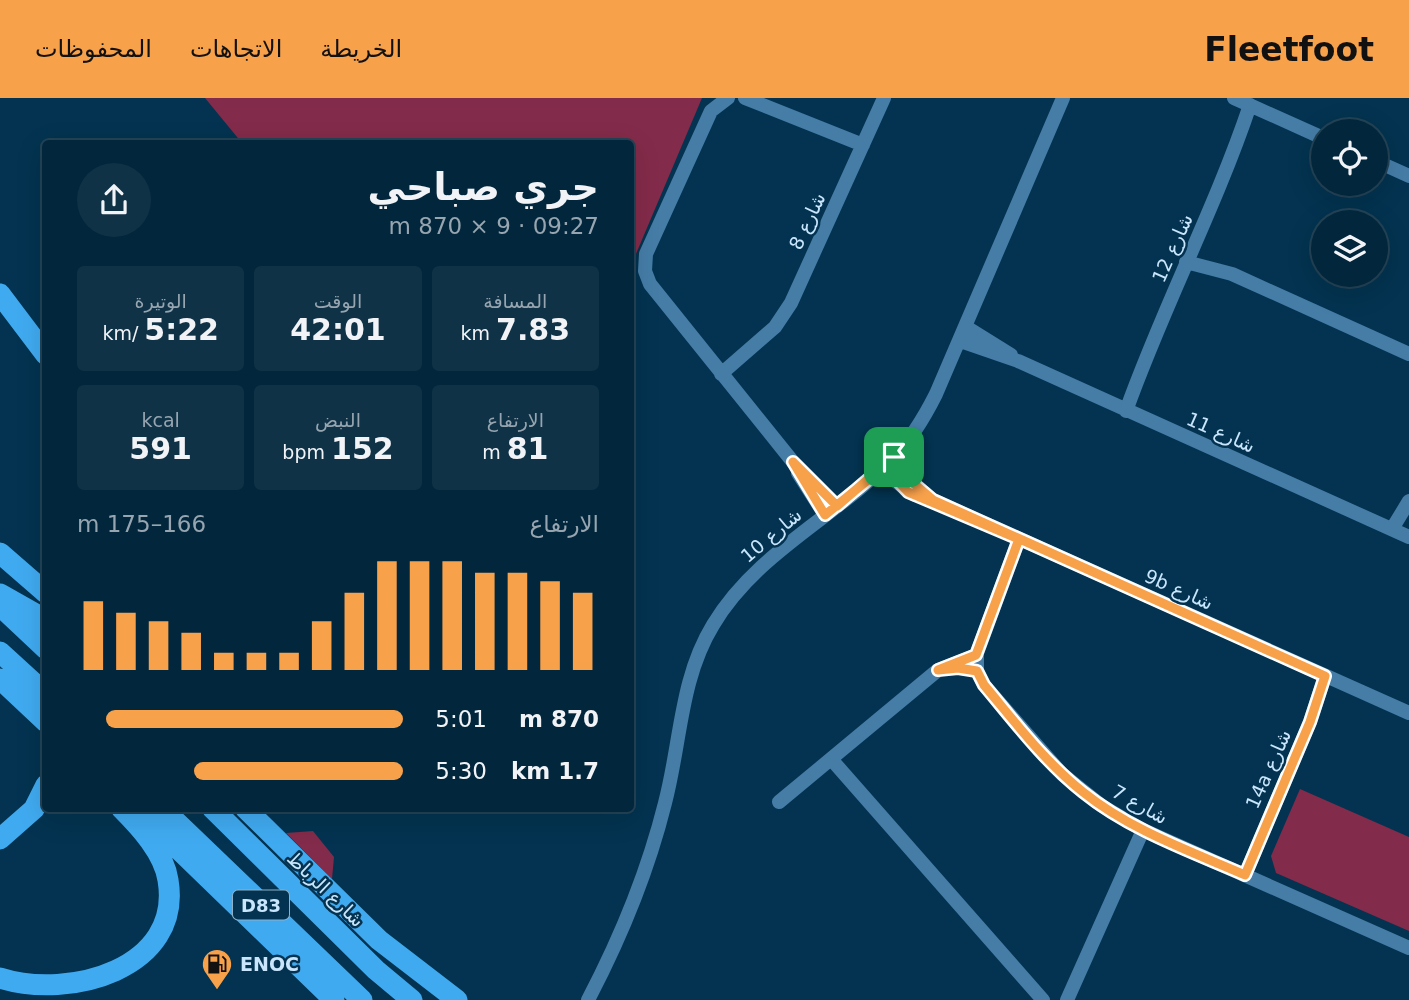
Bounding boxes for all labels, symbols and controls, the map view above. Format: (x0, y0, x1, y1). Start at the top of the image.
text: Fleetfoot (1204, 30, 1374, 69)
text: المحفوظات (35, 35, 152, 63)
text: الاتجاهات (190, 35, 282, 63)
text: الخريطة (320, 35, 402, 63)
map controls (1311, 119, 1388, 287)
button: locate (1311, 119, 1388, 196)
button: share (77, 163, 151, 237)
text: جري صباحي (368, 165, 599, 209)
street label: شارع 8 (784, 189, 831, 253)
street label: شارع 12 (1147, 210, 1198, 286)
button: layers (1311, 210, 1388, 287)
text: 09:27 · 9 × 870 m (389, 213, 599, 239)
text: الوتيرة (135, 290, 187, 312)
text: الوقت (314, 290, 362, 312)
text: المسافة (483, 290, 547, 312)
text: 5:22 (144, 312, 219, 347)
text: 42:01 (290, 312, 386, 347)
text: 7.83 (496, 312, 570, 347)
text: /km (102, 322, 144, 344)
text: km (461, 322, 496, 344)
street label: شارع 11 (1183, 407, 1259, 458)
text: kcal (141, 409, 180, 431)
text: النبض (315, 409, 361, 431)
text: الارتفاع (487, 409, 544, 431)
pin (864, 427, 924, 487)
text: 591 (129, 431, 192, 466)
text: 152 (331, 431, 394, 466)
text: 81 (507, 431, 548, 466)
icon: arrive (875, 438, 913, 476)
text: bpm (282, 441, 331, 463)
text: m (482, 441, 507, 463)
street label: شارع 10 (736, 503, 806, 567)
text: 166–175 m (77, 511, 206, 537)
text: الارتفاع (530, 511, 599, 537)
street label: 9b شارع (1141, 564, 1217, 615)
text: 5:01 (435, 706, 487, 732)
text: 870 m (519, 706, 599, 732)
street label: 14a شارع (1241, 726, 1296, 812)
text: 5:30 (435, 758, 487, 784)
text: 1.7 km (511, 758, 599, 784)
street label: شارع 7 (1108, 780, 1172, 829)
street label: شارع الرباط (282, 847, 369, 932)
road number: D83 (233, 890, 289, 920)
fuel station icon: ENOC (200, 947, 234, 991)
place label: ENOC (240, 953, 299, 975)

